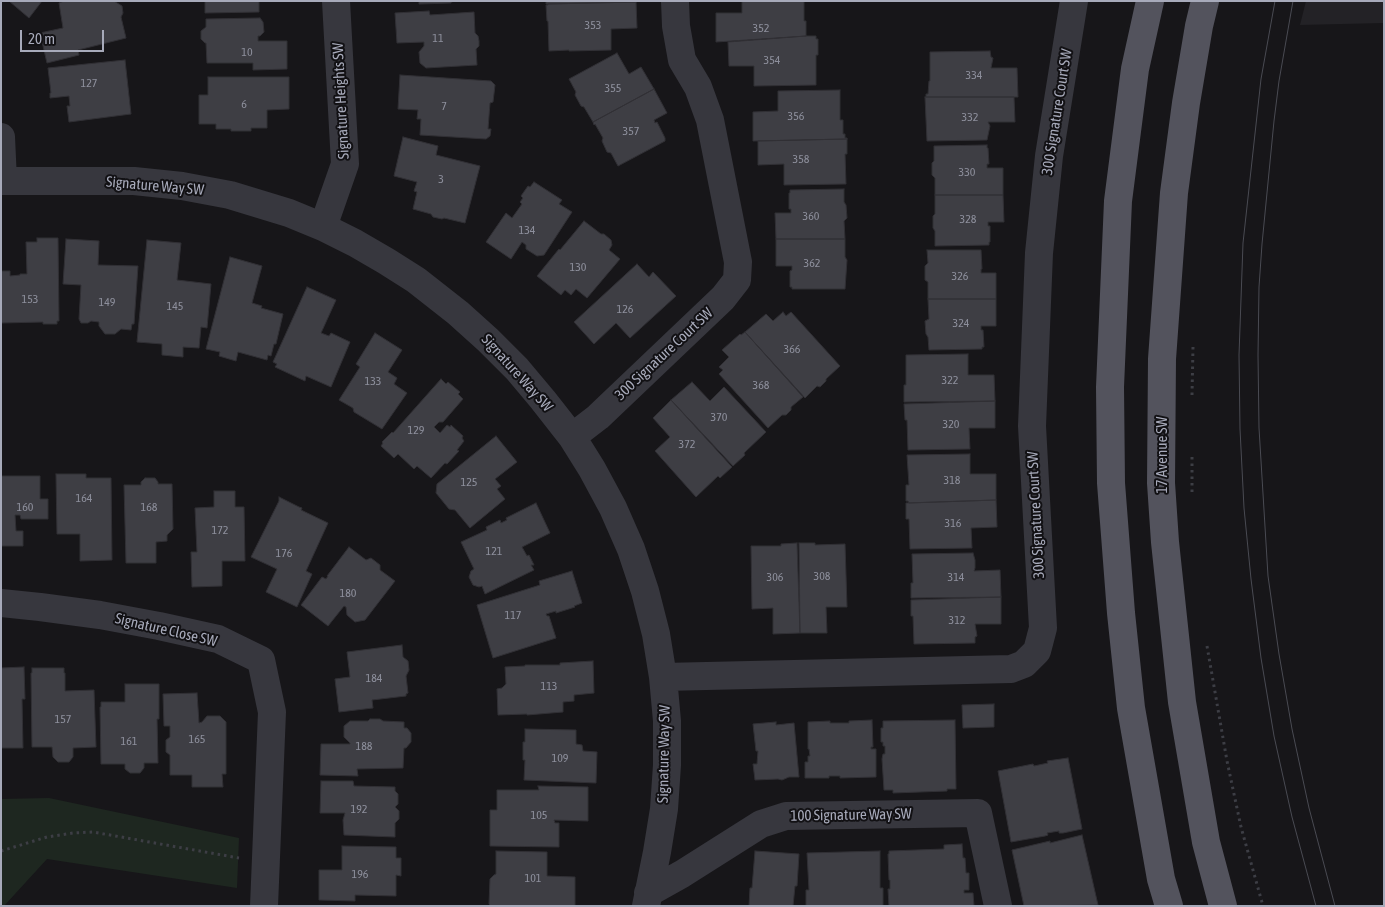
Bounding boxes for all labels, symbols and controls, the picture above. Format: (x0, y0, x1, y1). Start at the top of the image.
house number: 353 (585, 18, 601, 32)
scale bar (22, 20, 106, 52)
house number: 352 (753, 21, 769, 35)
text: 20 m (28, 30, 55, 47)
house number: 11 (432, 31, 444, 45)
street label: Signature Heights SW (329, 42, 353, 160)
house number: 10 (241, 45, 253, 59)
street label: 300 Signature Court SW (1038, 48, 1076, 176)
house number: 354 (764, 53, 780, 67)
house number: 334 (966, 68, 982, 82)
house number: 127 (81, 76, 97, 90)
house number: 355 (605, 81, 621, 95)
house number: 6 (241, 97, 247, 111)
house number: 7 (441, 99, 447, 113)
house number: 356 (788, 109, 804, 123)
house number: 332 (962, 110, 978, 124)
house number: 357 (623, 124, 639, 138)
house number: 358 (793, 152, 809, 166)
house number: 330 (959, 165, 975, 179)
house number: 3 (438, 172, 444, 186)
street label: Signature Way SW (105, 173, 205, 199)
house number: 360 (803, 209, 819, 223)
house number: 328 (960, 212, 976, 226)
house number: 134 (519, 223, 535, 237)
house number: 362 (804, 256, 820, 270)
house number: 130 (570, 260, 586, 274)
house number: 326 (952, 269, 968, 283)
house number: 153 (22, 292, 38, 306)
house number: 149 (99, 295, 115, 309)
house number: 145 (167, 299, 183, 313)
house number: 126 (617, 302, 633, 316)
street label: 300 Signature Court SW (611, 304, 717, 404)
house number: 324 (953, 316, 969, 330)
street label: Signature Way SW (477, 331, 557, 415)
house number: 366 (784, 342, 800, 356)
house number: 322 (942, 373, 958, 387)
house number: 133 (365, 374, 381, 388)
house number: 368 (753, 378, 769, 392)
house number: 370 (711, 410, 727, 424)
house number: 320 (943, 417, 959, 431)
street label: 17 Avenue SW (1153, 417, 1171, 493)
house number: 129 (408, 423, 424, 437)
house number: 372 (679, 437, 695, 451)
street label: 300 Signature Court SW (1024, 451, 1048, 579)
house number: 318 (944, 473, 960, 487)
house number: 125 (461, 475, 477, 489)
house number: 164 (76, 491, 92, 505)
house number: 160 (17, 500, 33, 514)
house number: 168 (141, 500, 157, 514)
house number: 316 (945, 516, 961, 530)
house number: 172 (212, 523, 228, 537)
house number: 121 (486, 544, 502, 558)
house number: 176 (276, 546, 292, 560)
house number: 308 (814, 569, 830, 583)
house number: 306 (767, 570, 783, 584)
house number: 314 (948, 570, 964, 584)
house number: 180 (340, 586, 356, 600)
house number: 117 (505, 608, 521, 622)
street label: Signature Close SW (113, 610, 219, 650)
house number: 312 (949, 613, 965, 627)
house number: 184 (366, 671, 382, 685)
house number: 113 (541, 679, 557, 693)
street label: Signature Way SW (654, 705, 674, 803)
house number: 157 (55, 712, 71, 726)
house number: 165 (189, 732, 205, 746)
house number: 161 (121, 734, 137, 748)
house number: 188 (356, 739, 372, 753)
house number: 109 (552, 751, 568, 765)
house number: 192 (351, 802, 367, 816)
street label: 100 Signature Way SW (790, 805, 912, 825)
house number: 105 (531, 808, 547, 822)
house number: 196 (352, 867, 368, 881)
house number: 101 (525, 871, 541, 885)

